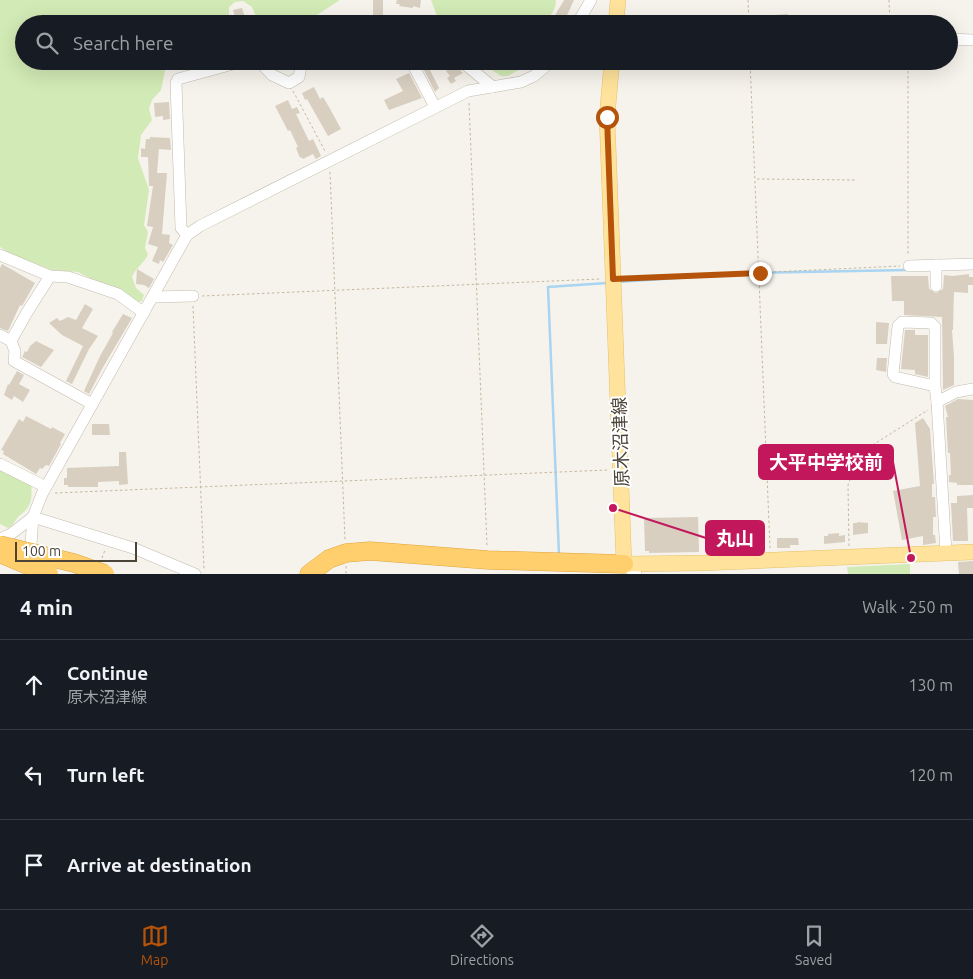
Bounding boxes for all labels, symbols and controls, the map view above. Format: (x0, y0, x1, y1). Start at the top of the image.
search box (15, 15, 958, 70)
icon: search (33, 29, 61, 57)
text: Search here (73, 32, 173, 54)
route start (596, 106, 619, 129)
route end (749, 262, 772, 285)
street label: 原木沼津線 (608, 397, 632, 487)
callout: 大平中学校前 (759, 445, 893, 479)
text: 大平中学校前 (769, 451, 883, 473)
callout: 丸山 (706, 521, 764, 555)
text: 丸山 (716, 527, 754, 549)
scale bar (15, 539, 138, 562)
text: 100 m (22, 543, 61, 559)
text: 4 min (20, 595, 73, 619)
text: Walk · 250 m (862, 598, 953, 616)
text: Continue (67, 662, 148, 684)
icon: ahead (20, 671, 48, 699)
text: 130 m (908, 676, 953, 694)
text: 原木沼津線 (67, 688, 147, 706)
icon: left (20, 761, 48, 789)
text: Turn left (67, 764, 145, 786)
text: 120 m (908, 766, 953, 784)
icon: arrive (20, 851, 48, 879)
text: Arrive at destination (67, 854, 252, 876)
tab: Map (141, 922, 169, 968)
tab: Directions (450, 922, 514, 968)
tab: Saved (795, 922, 832, 968)

